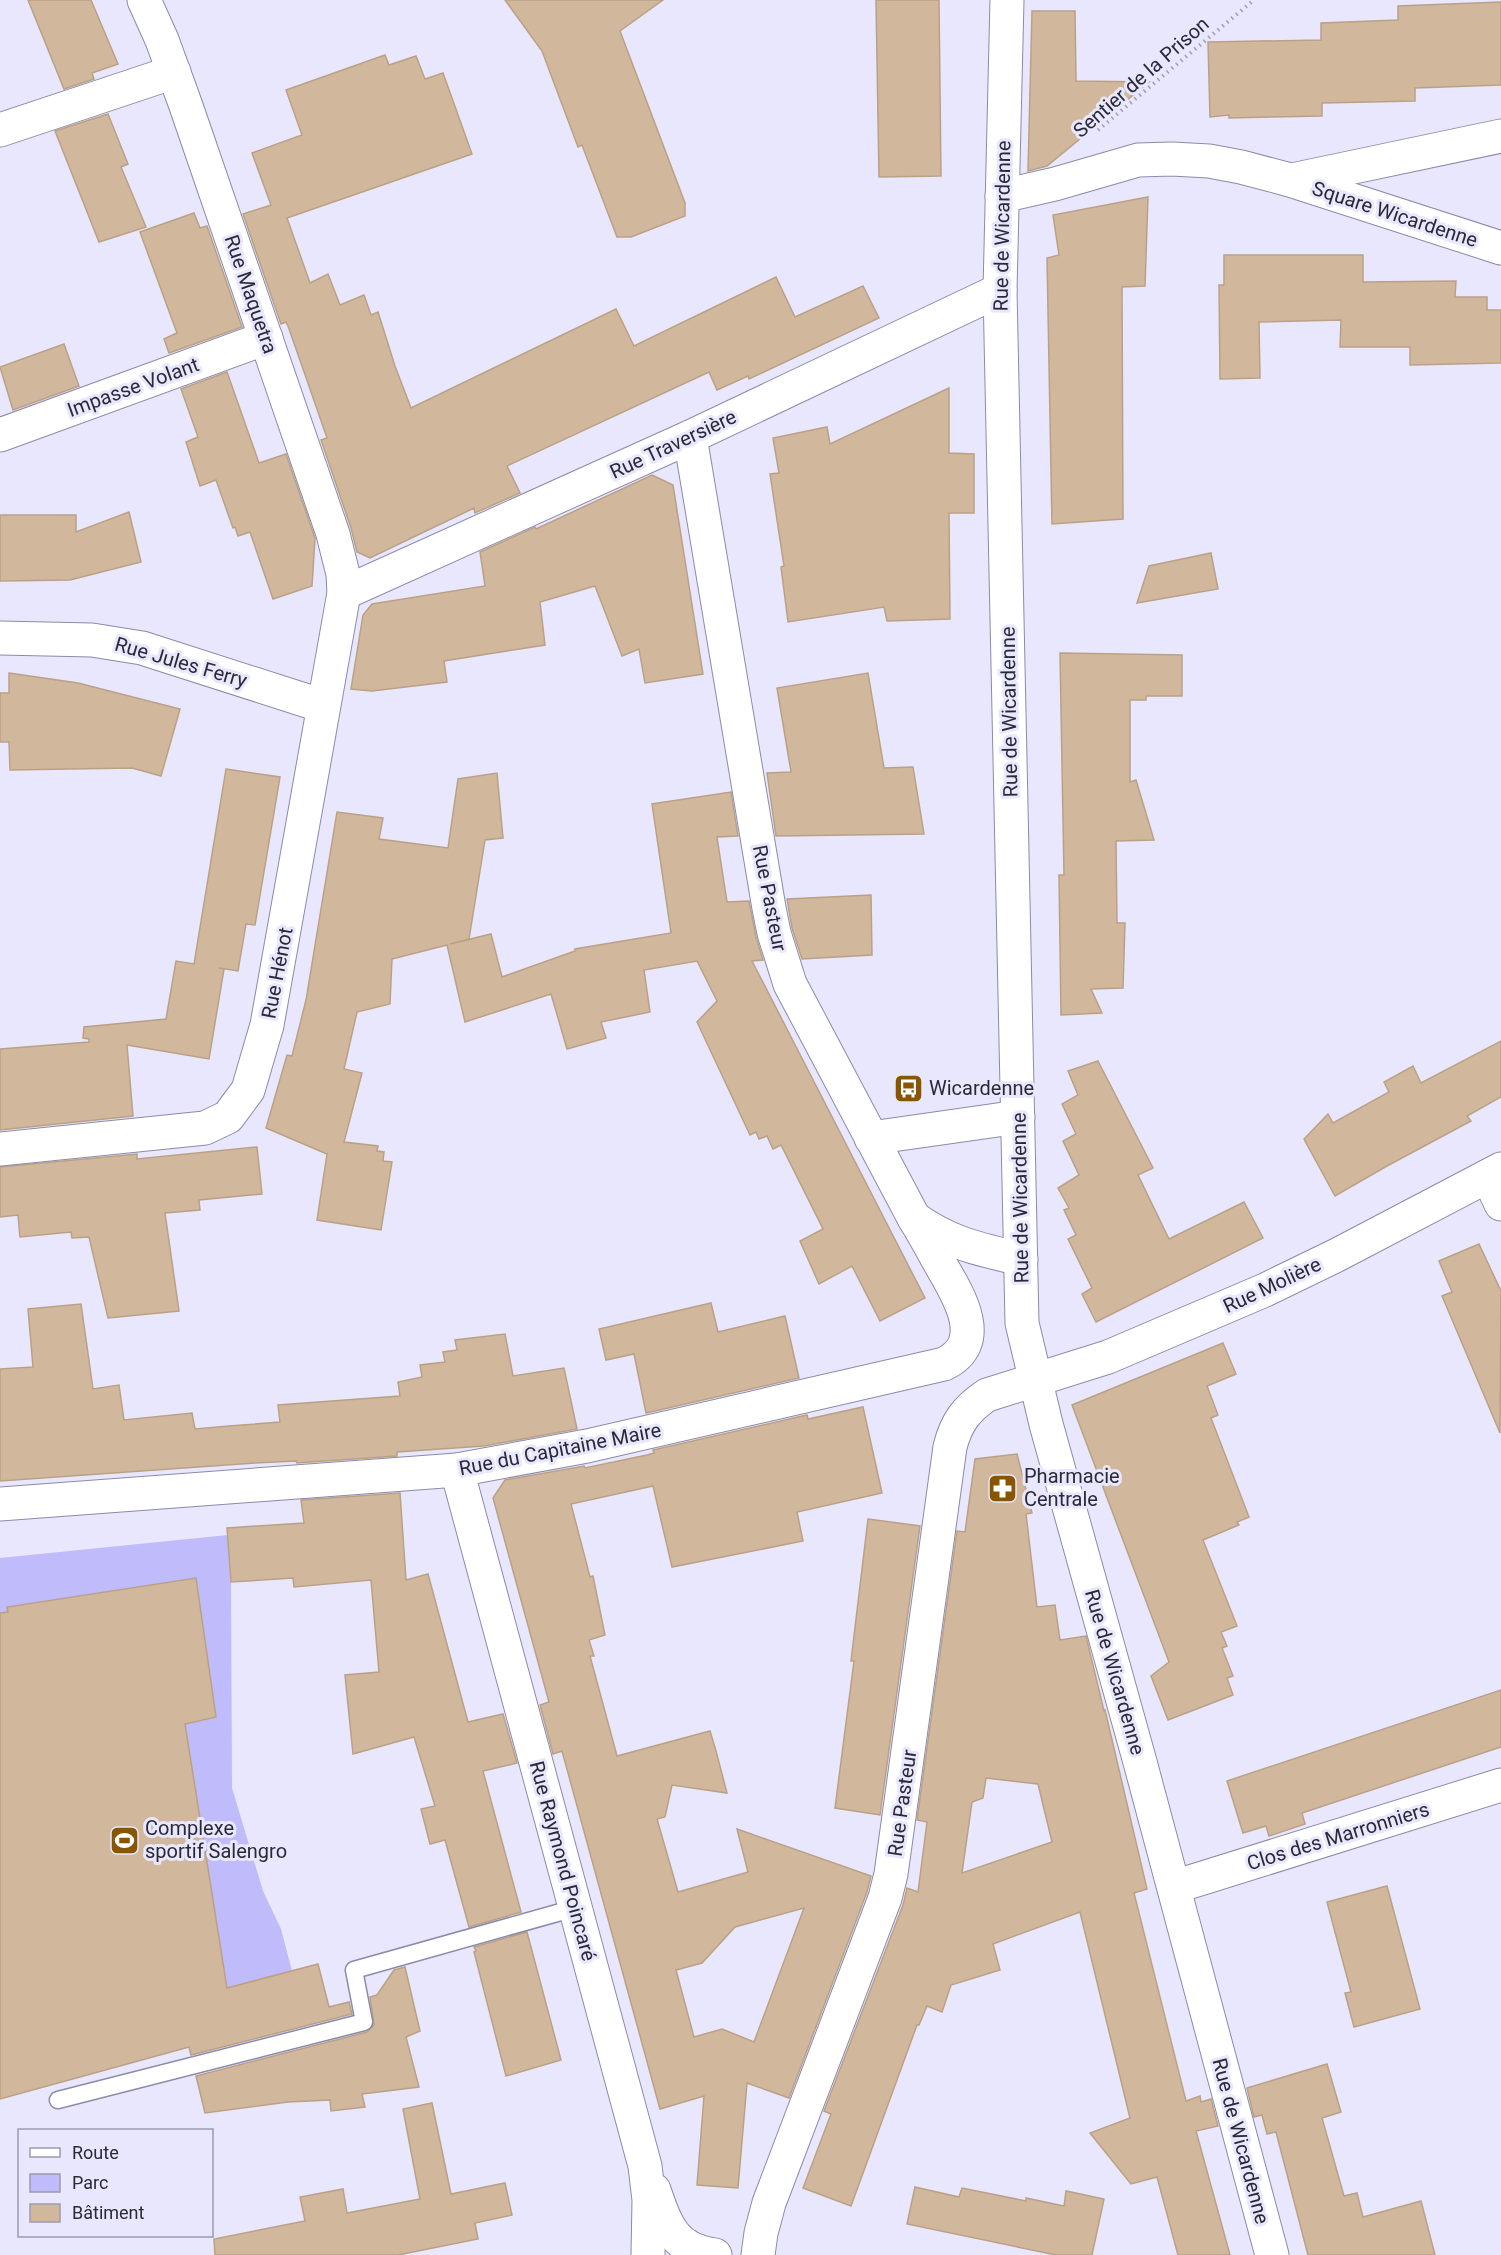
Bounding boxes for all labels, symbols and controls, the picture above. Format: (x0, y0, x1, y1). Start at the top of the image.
street label: Sentier de la Prison (1068, 12, 1214, 142)
street label: Rue de Wicardenne (989, 140, 1015, 312)
street label: Square Wicardenne (1309, 176, 1481, 252)
street label: Rue Maquetra (219, 231, 283, 357)
street label: Impasse Volant (64, 352, 202, 422)
street label: Rue Traversière (606, 404, 740, 484)
street label: Rue de Wicardenne (996, 626, 1022, 798)
street label: Rue Jules Ferry (112, 632, 250, 692)
street label: Rue Pasteur (748, 843, 792, 953)
street label: Rue Hénot (256, 925, 298, 1021)
bus stop icon: Wicardenne (892, 1072, 924, 1104)
place label: Wicardenne (929, 1076, 1034, 1100)
street label: Rue de Wicardenne (1007, 1112, 1033, 1284)
street label: Rue Molière (1219, 1252, 1325, 1318)
street label: Rue du Capitaine Maire (457, 1418, 663, 1480)
place label: Pharmacie Centrale (1024, 1464, 1120, 1511)
pharmacy icon: Pharmacie Centrale (987, 1472, 1019, 1504)
street label: Rue de Wicardenne (1080, 1587, 1150, 1757)
street label: Rue Pasteur (883, 1748, 921, 1858)
street label: Rue Raymond Poincaré (525, 1758, 601, 1964)
street label: Clos des Marronniers (1244, 1797, 1432, 1875)
place label: Complexe sportif Salengro (145, 1816, 287, 1863)
sports icon: Complexe sportif Salengro (108, 1824, 140, 1856)
street label: Rue de Wicardenne (1207, 2055, 1275, 2227)
legend (18, 2129, 213, 2237)
text: Route (72, 2142, 119, 2163)
text: Parc (72, 2172, 108, 2193)
text: Bâtiment (72, 2202, 145, 2223)

